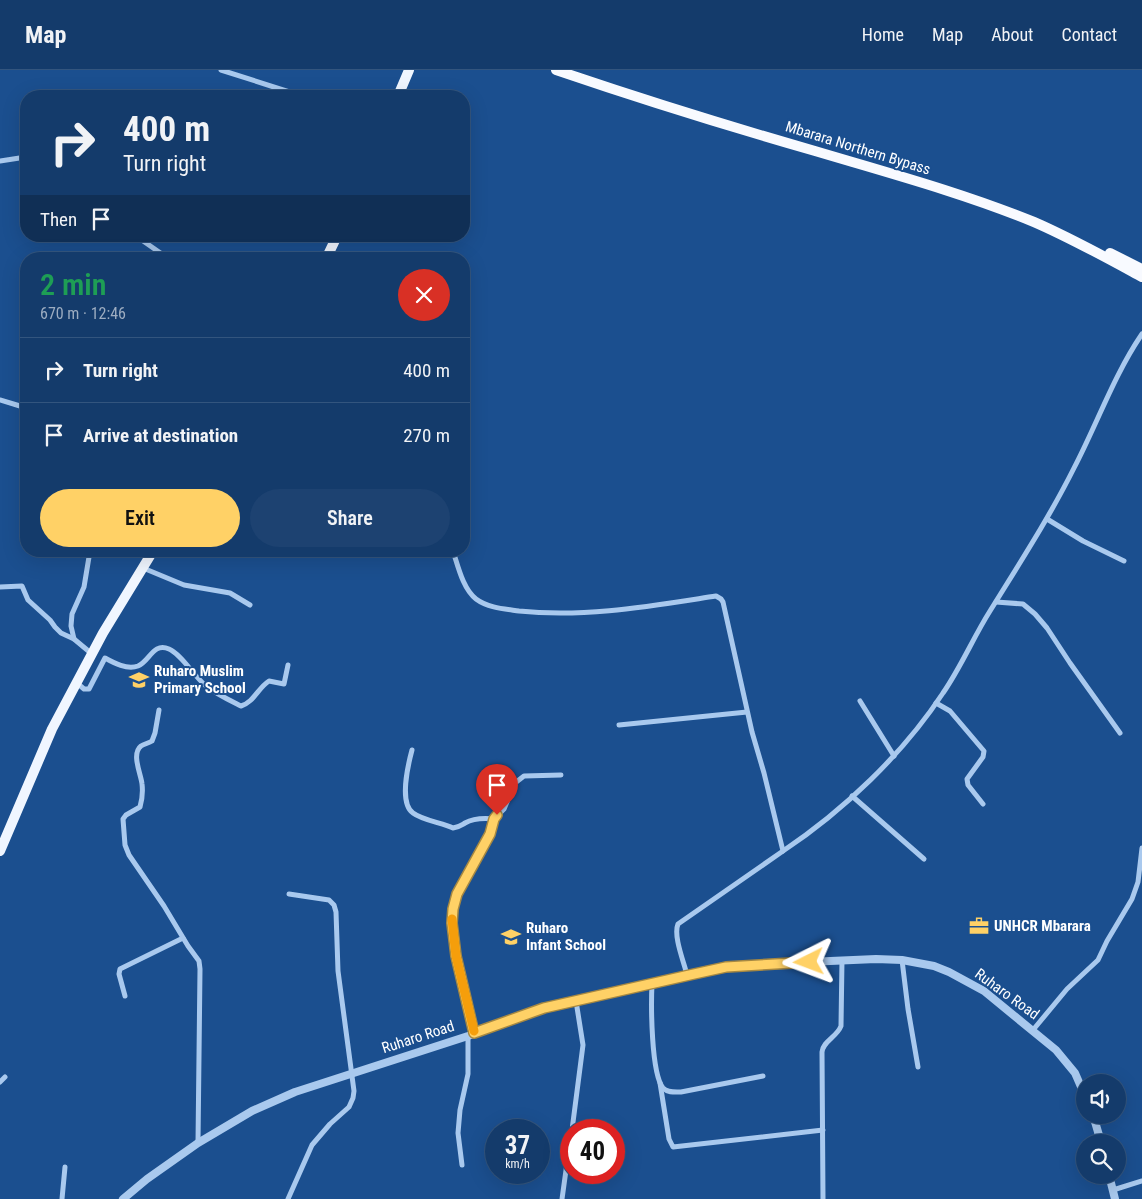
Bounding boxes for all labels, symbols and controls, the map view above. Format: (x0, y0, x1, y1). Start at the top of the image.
text: Map (25, 21, 66, 49)
text: Home (862, 24, 904, 45)
text: Map (932, 24, 963, 45)
text: About (991, 24, 1033, 45)
text: Contact (1061, 24, 1117, 45)
text: 400 m (123, 109, 210, 150)
icon: right (40, 110, 105, 175)
street label: Mbarara Northern Bypass (783, 117, 933, 179)
text: Turn right (123, 151, 206, 176)
icon: arrive (87, 205, 115, 233)
text: Then (40, 208, 77, 231)
text: 2 min (40, 267, 106, 302)
button: close (398, 269, 450, 321)
text: 670 m · 12:46 (40, 304, 126, 323)
icon: right (40, 356, 68, 384)
text: Turn right (83, 359, 158, 382)
text: 400 m (403, 359, 450, 382)
icon: arrive (40, 421, 68, 449)
text: Arrive at destination (83, 424, 238, 447)
text: 270 m (403, 424, 450, 447)
button: Exit (40, 489, 240, 547)
button: Share (250, 489, 450, 547)
place label: Ruharo Muslim Primary School (154, 662, 246, 697)
school or university icon: Ruharo Muslim Primary School (128, 669, 150, 691)
pin (476, 764, 518, 815)
icon: arrive (483, 771, 511, 799)
office icon: UNHCR Mbarara (968, 915, 990, 937)
place label: UNHCR Mbarara (994, 917, 1091, 935)
place label: Ruharo Infant School (526, 919, 606, 954)
school or university icon: Ruharo Infant School (500, 926, 522, 948)
position arrow (782, 935, 834, 987)
street label: Ruharo Road (971, 965, 1043, 1023)
street label: Ruharo Road (379, 1017, 457, 1057)
map controls (1076, 1074, 1126, 1184)
button: sound (1076, 1074, 1126, 1124)
speed limit sign: 40 (560, 1119, 625, 1184)
text: 37 (505, 1131, 530, 1160)
button: search (1076, 1134, 1126, 1184)
text: km/h (505, 1157, 530, 1171)

